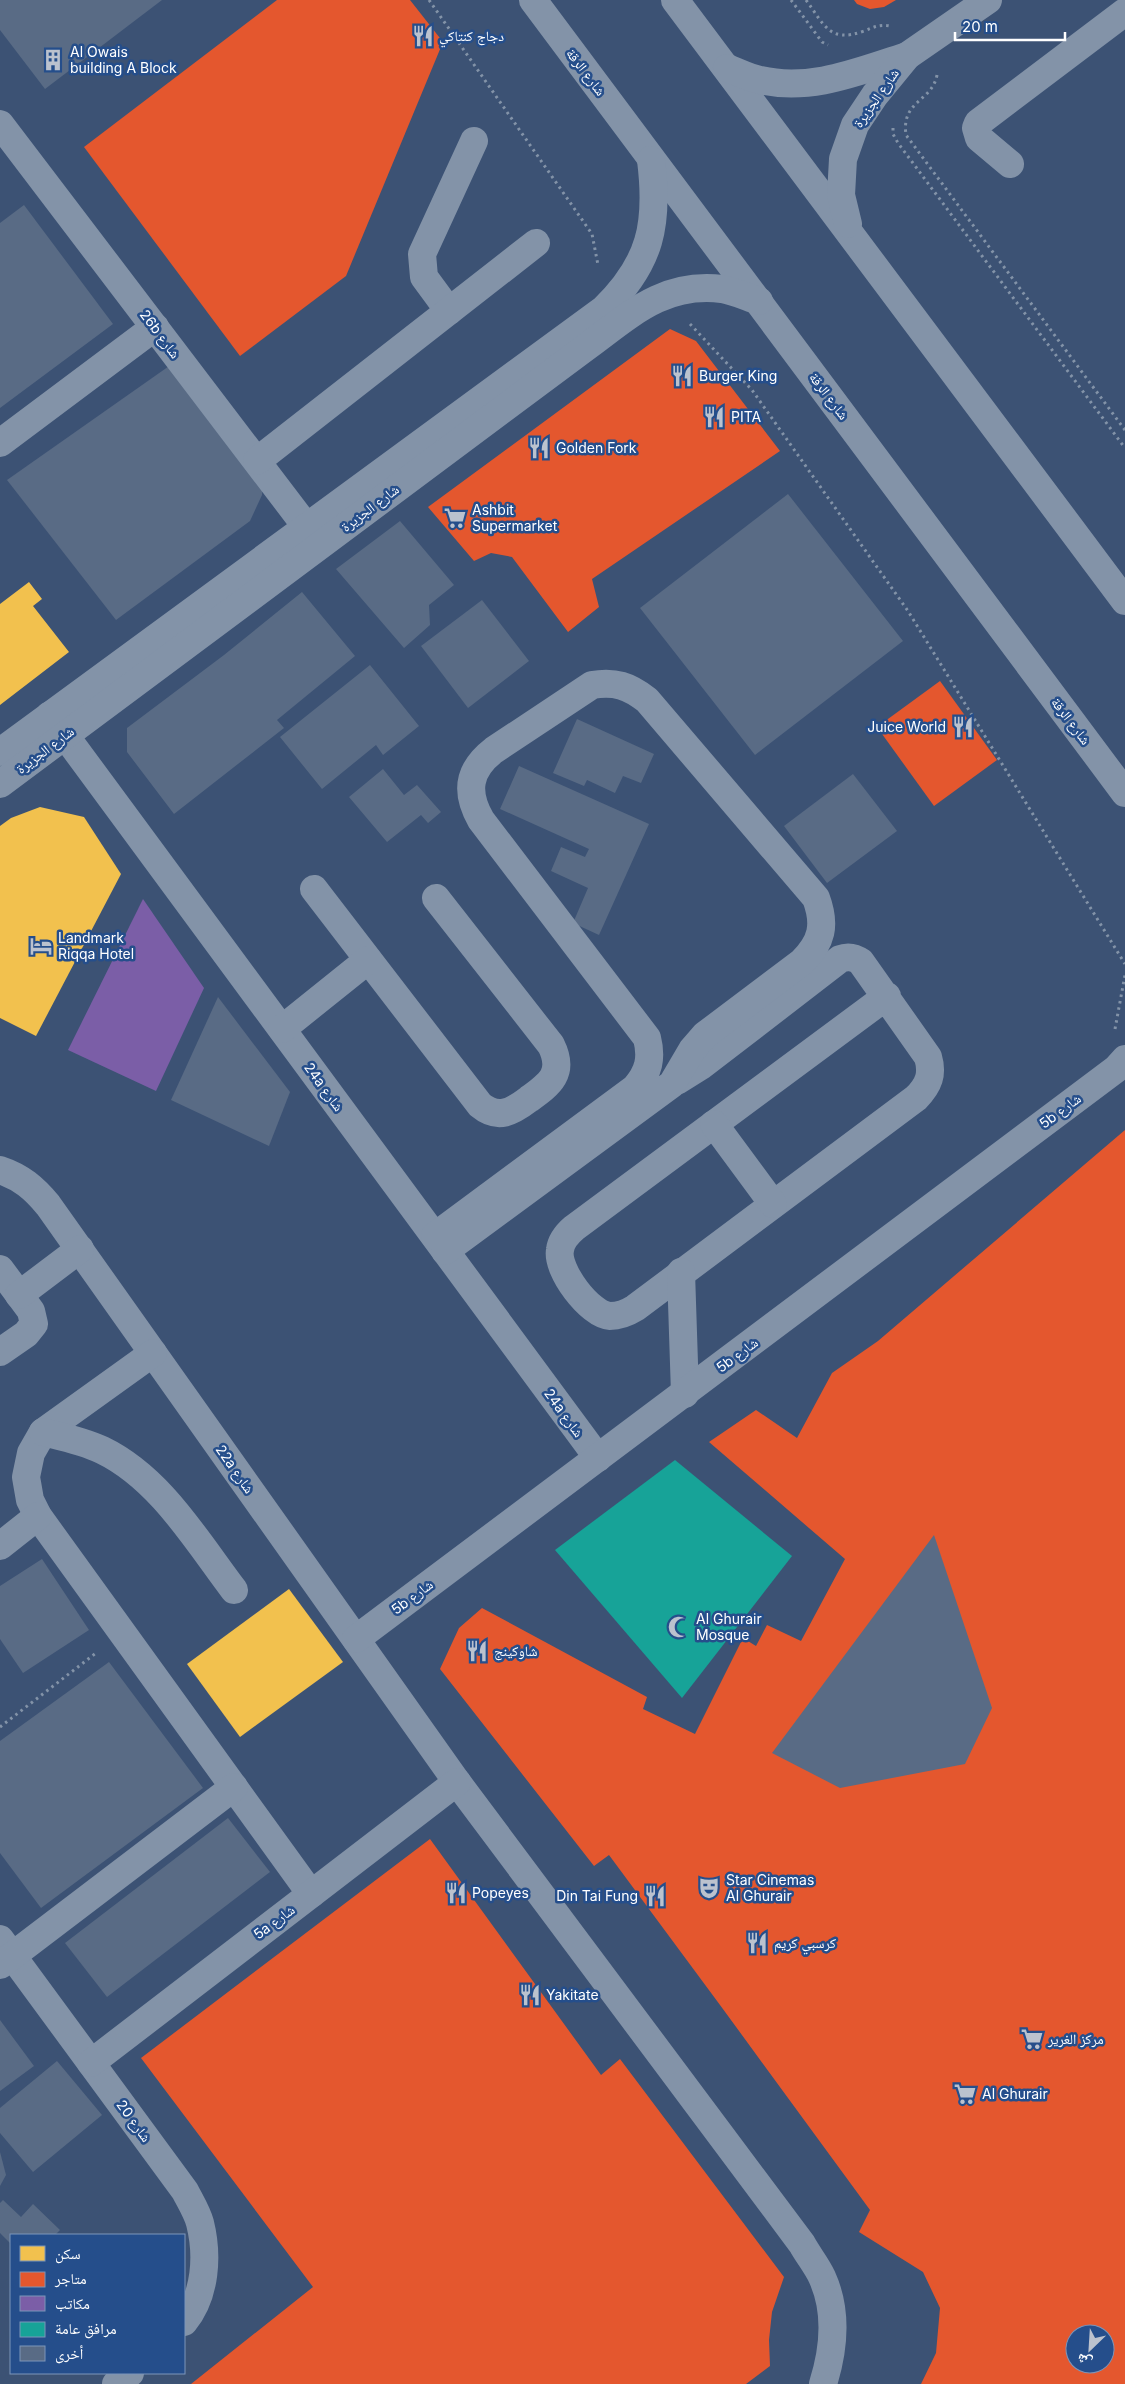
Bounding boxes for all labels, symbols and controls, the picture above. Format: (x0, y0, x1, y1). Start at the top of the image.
scale bar (955, 10, 1065, 42)
text: 20 m (962, 17, 998, 36)
restaurant icon: دجاج كنتاكي (410, 23, 436, 49)
place label: دجاج كنتاكي (439, 27, 504, 48)
place label: Al Owais building A Block (70, 43, 177, 76)
street label: شارع الرقة (562, 45, 610, 100)
building icon: Al Owais building A Block (40, 47, 66, 73)
street label: شارع الجزيرة (849, 65, 904, 132)
street label: 26b شارع (135, 306, 184, 363)
restaurant icon: Burger King (669, 363, 695, 389)
place label: Burger King (699, 367, 777, 384)
street label: شارع الرقة (805, 369, 853, 424)
restaurant icon: PITA (701, 404, 727, 430)
place label: PITA (731, 408, 762, 425)
restaurant icon: Golden Fork (526, 435, 552, 461)
place label: Golden Fork (556, 439, 637, 456)
street label: شارع الجزيرة (337, 480, 403, 536)
place label: Ashbit Supermarket (472, 501, 558, 534)
supermarket icon: Ashbit Supermarket (442, 505, 468, 531)
street label: شارع الرقة (1047, 694, 1095, 749)
restaurant icon: Juice World (950, 714, 976, 740)
place label: Juice World (867, 718, 946, 735)
street label: شارع الجزيرة (12, 722, 78, 778)
place label: Landmark Riqqa Hotel (58, 929, 134, 962)
hotel icon: Landmark Riqqa Hotel (28, 933, 54, 959)
street label: 24a شارع (300, 1059, 348, 1115)
street label: 5b شارع (1036, 1089, 1085, 1133)
street label: 5b شارع (713, 1333, 762, 1377)
street label: 24a شارع (540, 1385, 588, 1441)
street label: 22a شارع (211, 1441, 258, 1497)
street label: 5b شارع (388, 1575, 437, 1619)
place label: Al Ghurair Mosque (696, 1610, 762, 1643)
mosque icon: Al Ghurair Mosque (666, 1614, 692, 1640)
restaurant icon: شاوكينج (464, 1638, 490, 1664)
place label: شاوكينج (494, 1642, 538, 1661)
place label: Star Cinemas Al Ghurair (726, 1871, 814, 1904)
theatre icon: Star Cinemas Al Ghurair (696, 1875, 722, 1901)
restaurant icon: Popeyes (443, 1880, 469, 1906)
restaurant icon: Din Tai Fung (642, 1883, 668, 1909)
place label: Popeyes (472, 1884, 529, 1901)
place label: Din Tai Fung (556, 1887, 638, 1904)
street label: 5a شارع (250, 1901, 299, 1944)
restaurant icon: كرسبي كريم (744, 1930, 770, 1956)
place label: كرسبي كريم (774, 1934, 836, 1955)
restaurant icon: Yakitate (517, 1982, 543, 2008)
place label: Yakitate (546, 1986, 599, 2003)
supermarket icon: مركز الغرير (1019, 2026, 1045, 2052)
place label: مركز الغرير (1047, 2030, 1104, 2048)
supermarket icon: Al Ghurair (952, 2081, 978, 2107)
place label: Al Ghurair (982, 2085, 1048, 2102)
street label: شارع 20 (112, 2096, 155, 2146)
legend (10, 2234, 185, 2374)
text: سكن (55, 2244, 81, 2264)
text: متاجر (54, 2269, 87, 2288)
text: مكاتب (55, 2294, 90, 2313)
text: مرافق عامة (55, 2319, 117, 2339)
north arrow (1065, 2324, 1115, 2374)
text: أخرى (55, 2344, 84, 2364)
text: ش (1074, 2349, 1095, 2372)

